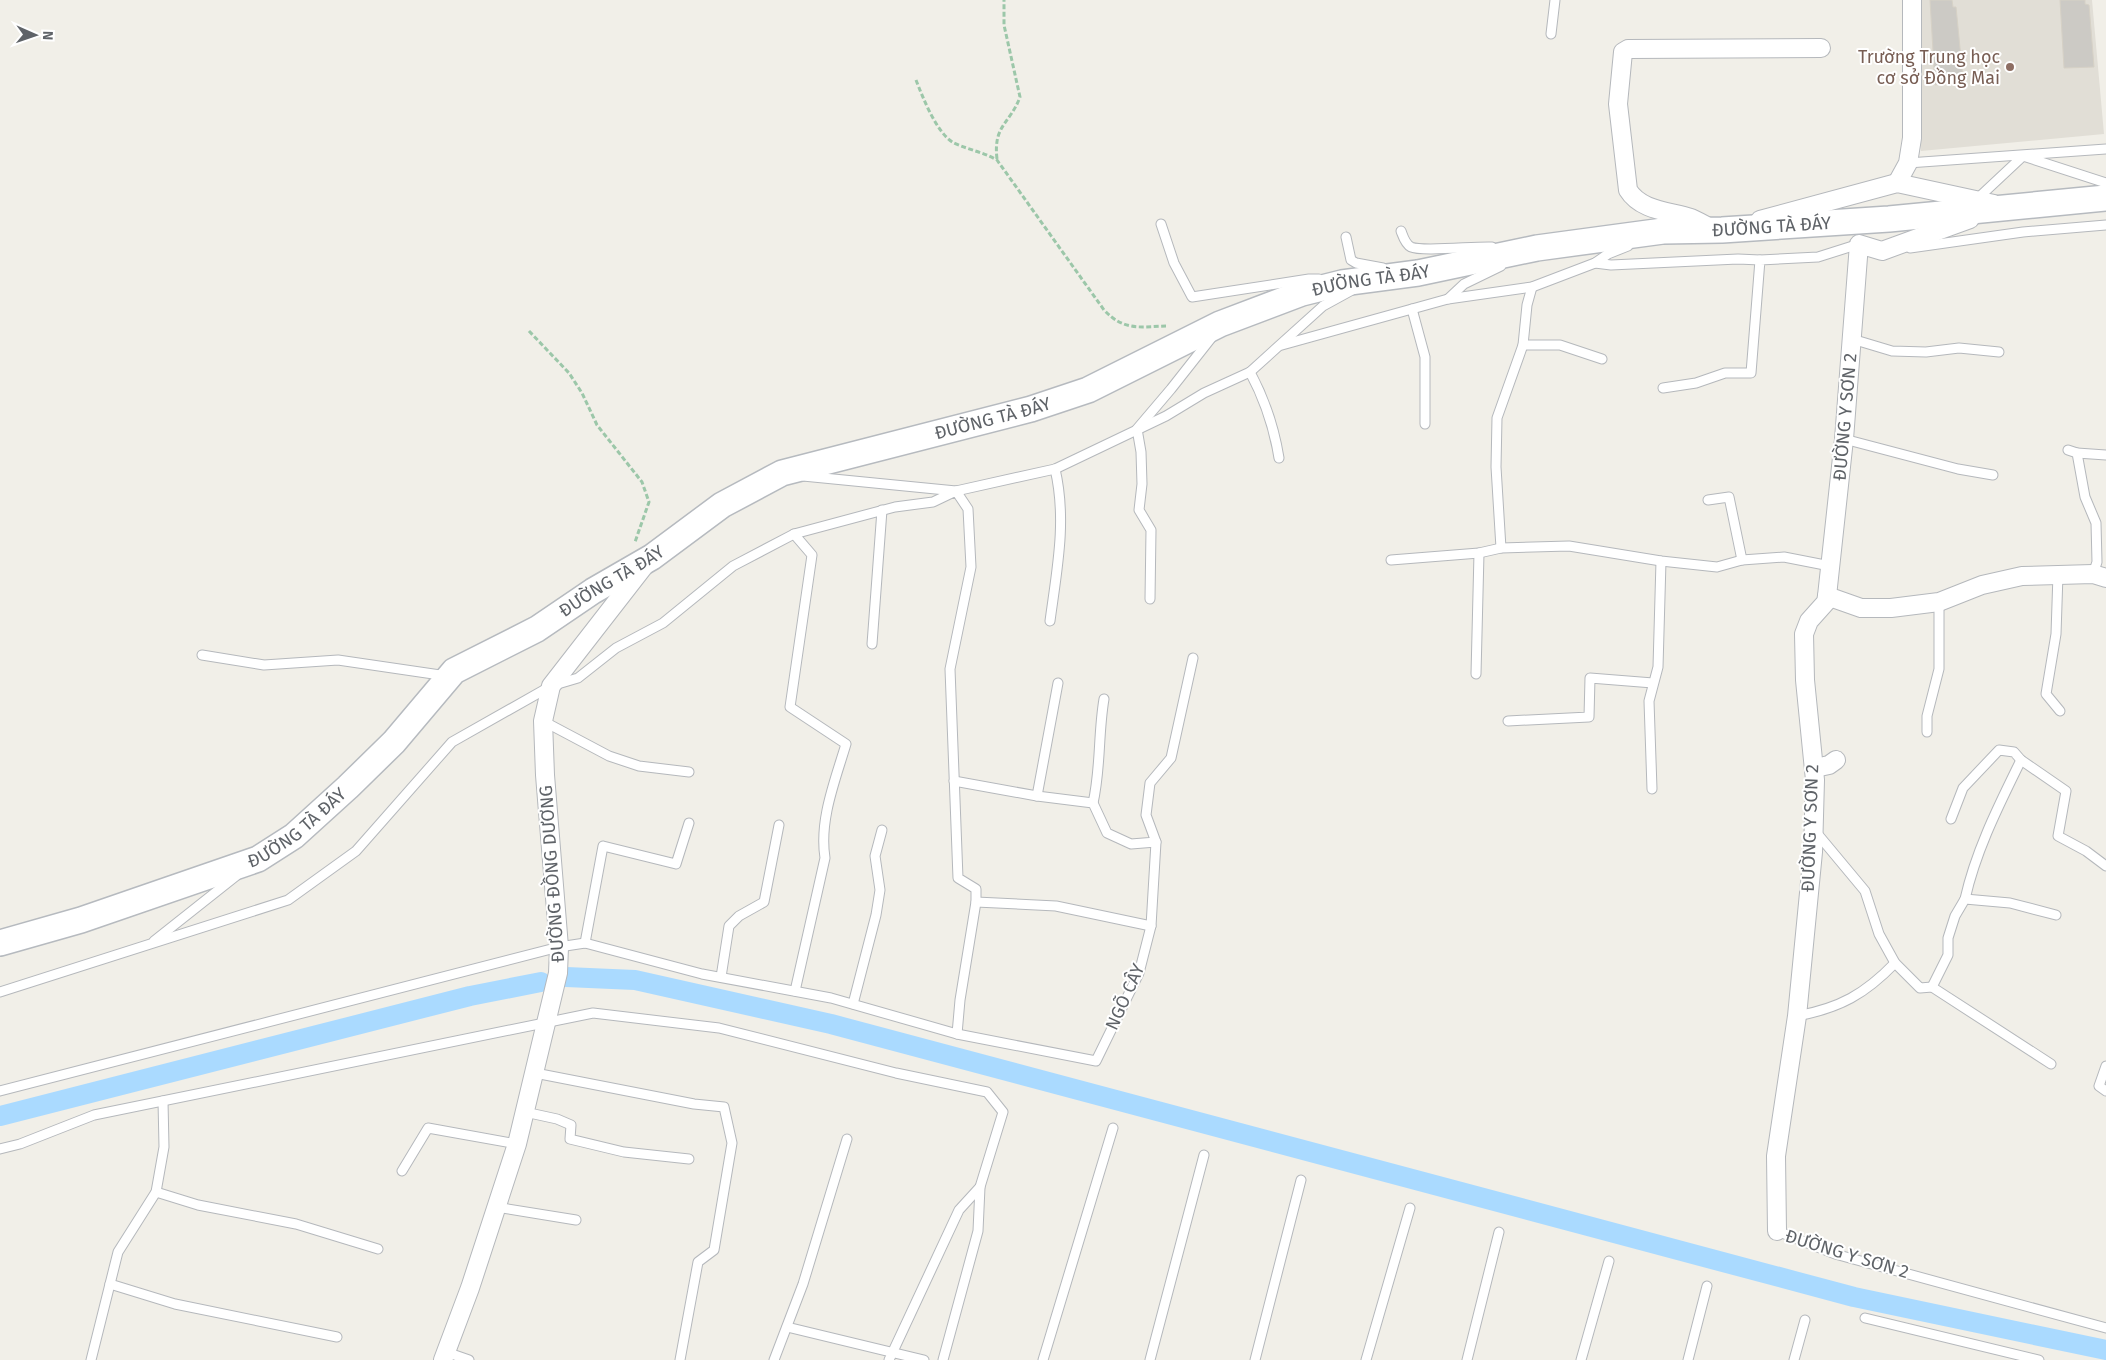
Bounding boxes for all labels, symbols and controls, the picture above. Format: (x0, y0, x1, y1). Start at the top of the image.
north arrow (10, 10, 60, 60)
text: N (39, 30, 56, 40)
place label: Trường Trung học cơ sở Đồng Mai (1858, 46, 2000, 89)
marker: Trường Trung học cơ sở Đồng Mai (2004, 61, 2016, 73)
street label: ĐƯỜNG TÀ ĐÁY (1712, 211, 1832, 241)
street label: ĐƯỜNG TÀ ĐÁY (1310, 260, 1432, 301)
street label: ĐƯỜNG Y SƠN 2 (1828, 352, 1862, 482)
street label: ĐƯỜNG TÀ ĐÁY (932, 392, 1054, 444)
street label: ĐƯỜNG TÀ ĐÁY (555, 541, 669, 622)
street label: ĐƯỜNG Y SƠN 2 (1797, 764, 1823, 892)
street label: ĐƯỜNG TÀ ĐÁY (245, 783, 351, 873)
street label: ĐƯỜNG ĐỒNG DƯƠNG (532, 785, 569, 964)
street label: NGÕ CÂY (1100, 960, 1149, 1034)
street label: ĐƯỜNG Y SƠN 2 (1783, 1225, 1912, 1283)

